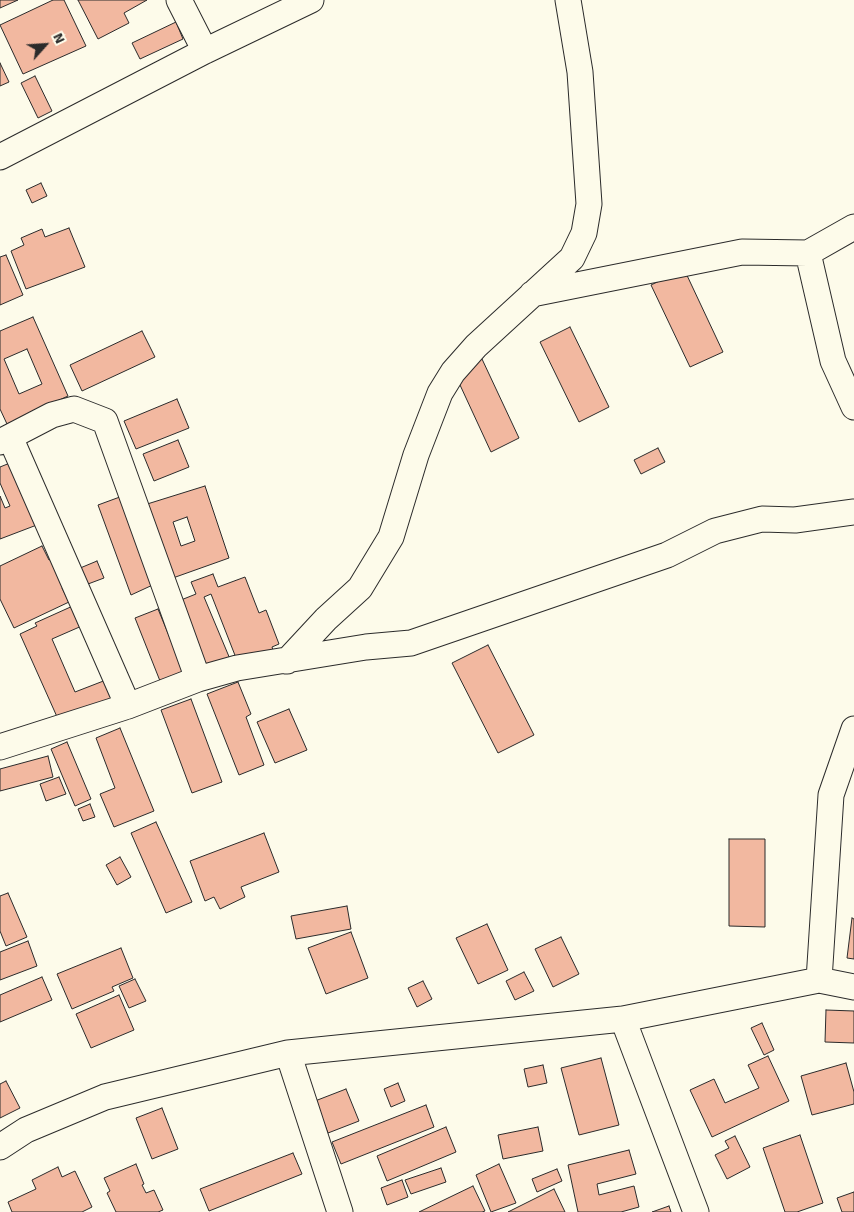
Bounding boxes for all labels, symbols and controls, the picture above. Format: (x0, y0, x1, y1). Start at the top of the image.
north arrow (20, 20, 70, 70)
text: N (49, 30, 69, 46)

